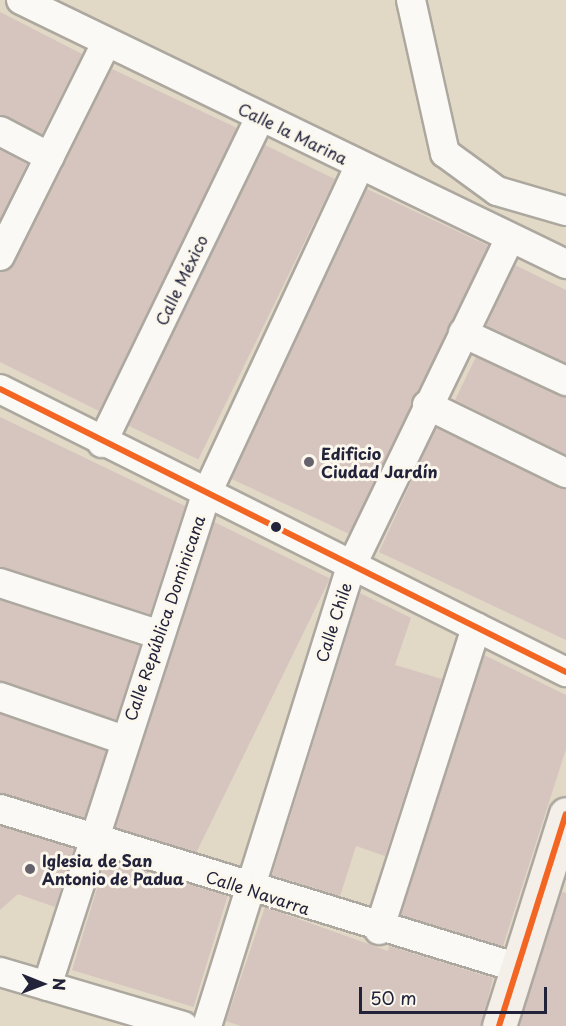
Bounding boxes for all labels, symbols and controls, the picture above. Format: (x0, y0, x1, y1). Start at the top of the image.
street label: Calle la Marina (235, 98, 351, 168)
street label: Calle México (151, 232, 211, 328)
place label: Edificio Ciudad Jardín (321, 443, 437, 481)
marker: Edificio Ciudad Jardín (302, 455, 316, 469)
street label: Calle República Dominicana (120, 513, 208, 723)
unlabelled marker (270, 521, 282, 533)
street label: Calle Chile (311, 580, 355, 664)
place label: Iglesia de San Antonio de Padua (42, 850, 186, 888)
marker: Iglesia de San Antonio de Padua (23, 862, 37, 876)
street label: Calle Navarra (204, 866, 312, 918)
north arrow (12, 954, 72, 1014)
scale bar (362, 975, 550, 1013)
text: N (48, 978, 72, 991)
text: 50 m (370, 984, 417, 1011)

